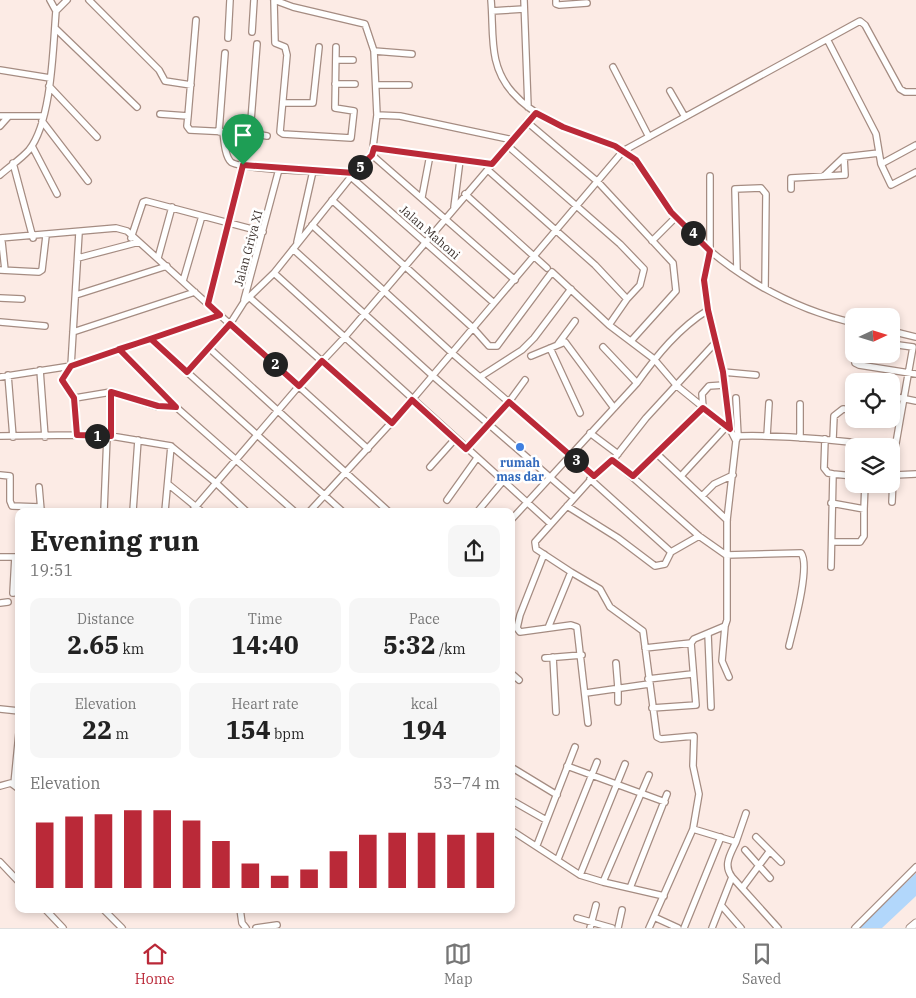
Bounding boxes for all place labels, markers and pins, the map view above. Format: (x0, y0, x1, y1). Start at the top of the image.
pin (222, 114, 264, 165)
pin: 5 (348, 154, 372, 180)
pin: 4 (680, 220, 706, 246)
pin: 2 (262, 352, 288, 376)
pin: 1 (84, 424, 110, 448)
marker: rumah mas dar (514, 441, 526, 453)
pin: 3 (564, 448, 588, 472)
place label: rumah mas dar (496, 455, 544, 484)

